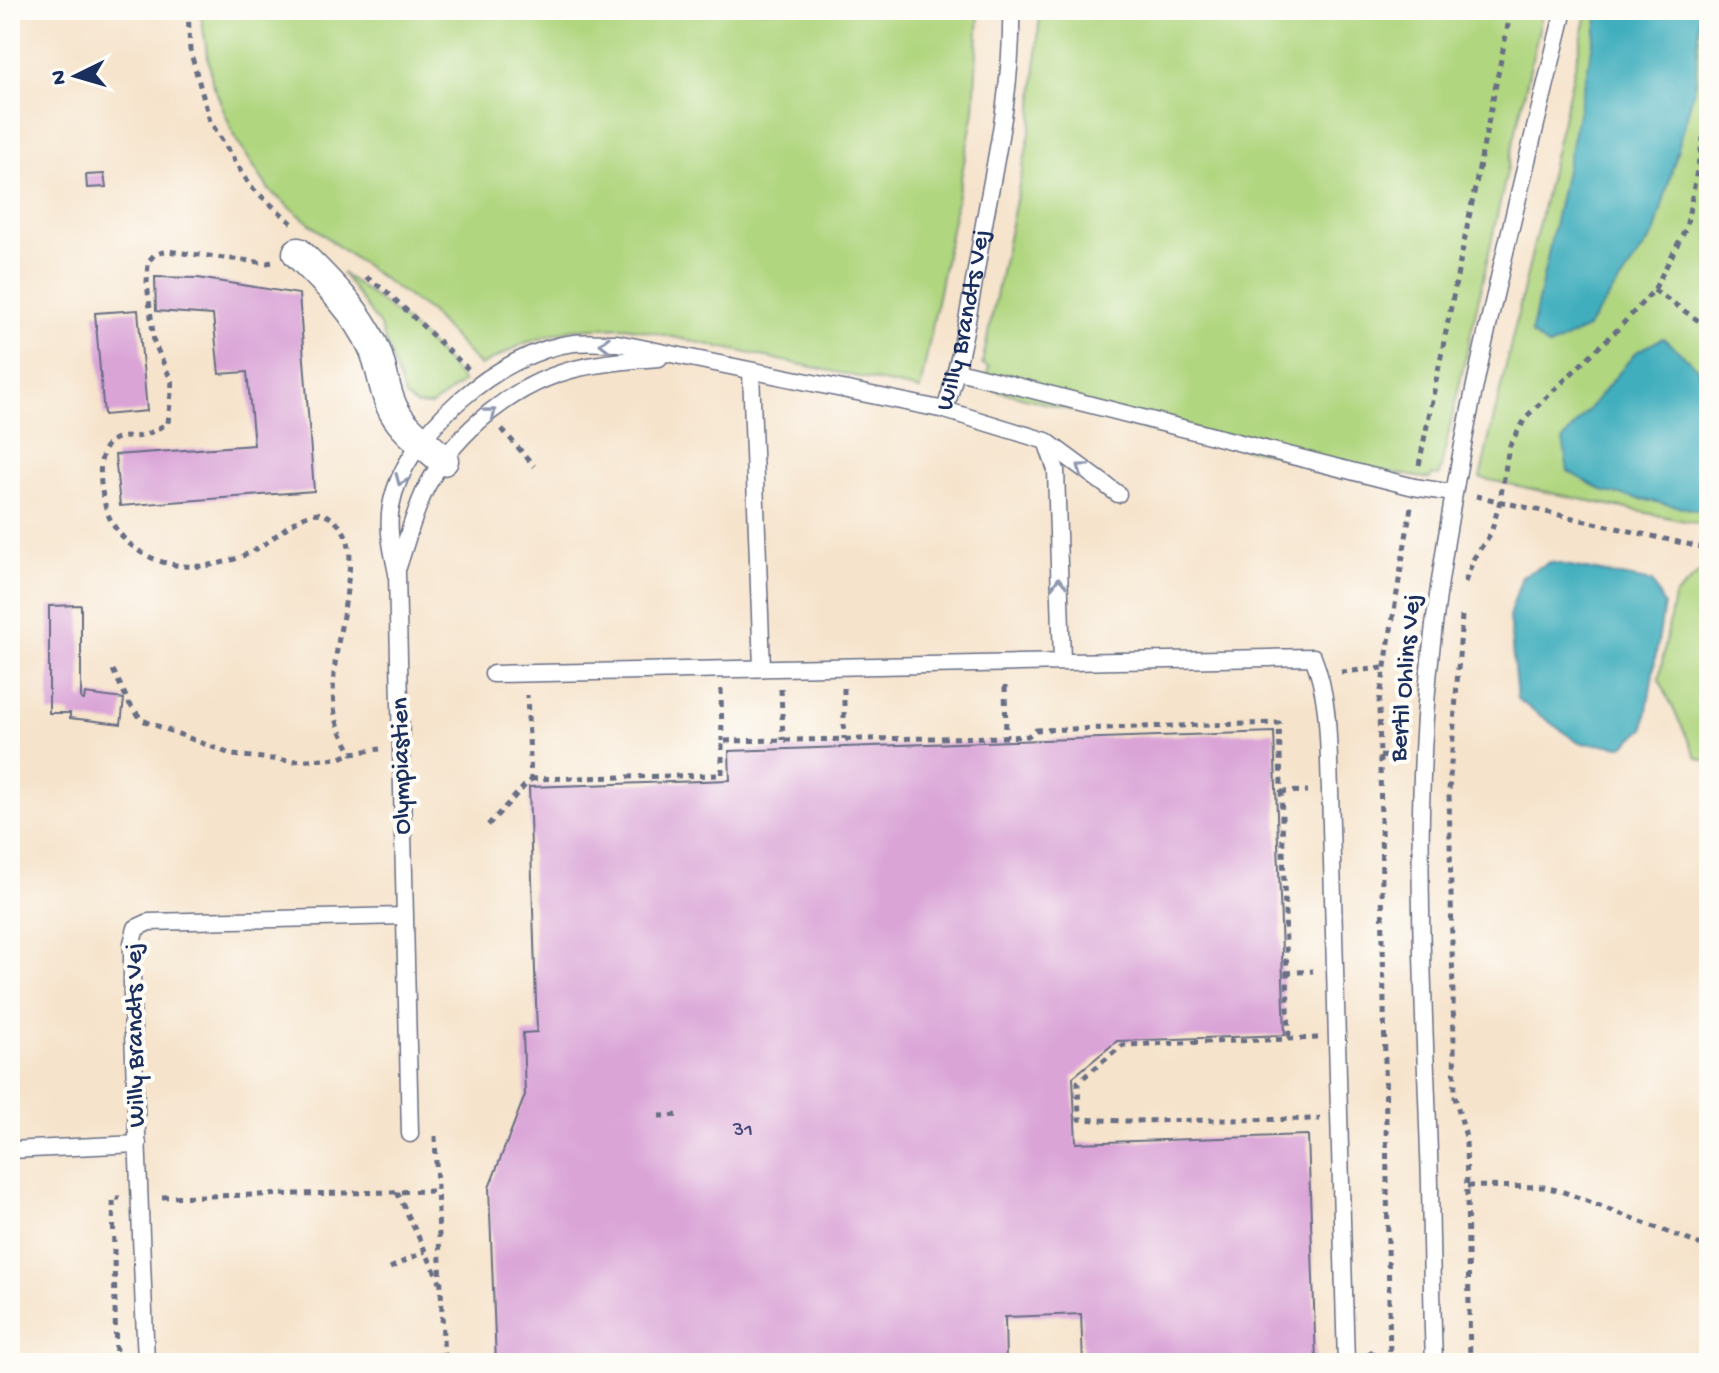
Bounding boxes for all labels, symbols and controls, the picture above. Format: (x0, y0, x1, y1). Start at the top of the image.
north arrow (36, 36, 116, 116)
text: N (46, 69, 74, 86)
street label: Willy Brandts Vej (930, 227, 998, 415)
one-way arrow (598, 335, 611, 352)
one-way arrow (482, 408, 496, 423)
one-way arrow (1076, 463, 1091, 477)
one-way arrow (394, 472, 410, 486)
one-way arrow (1051, 576, 1068, 589)
street label: Bertil Ohlins Vej (1384, 593, 1430, 764)
street label: Olympiastien (386, 697, 420, 835)
street label: Willy Brandts Vej (120, 943, 154, 1127)
house number: 31 (732, 1118, 753, 1144)

